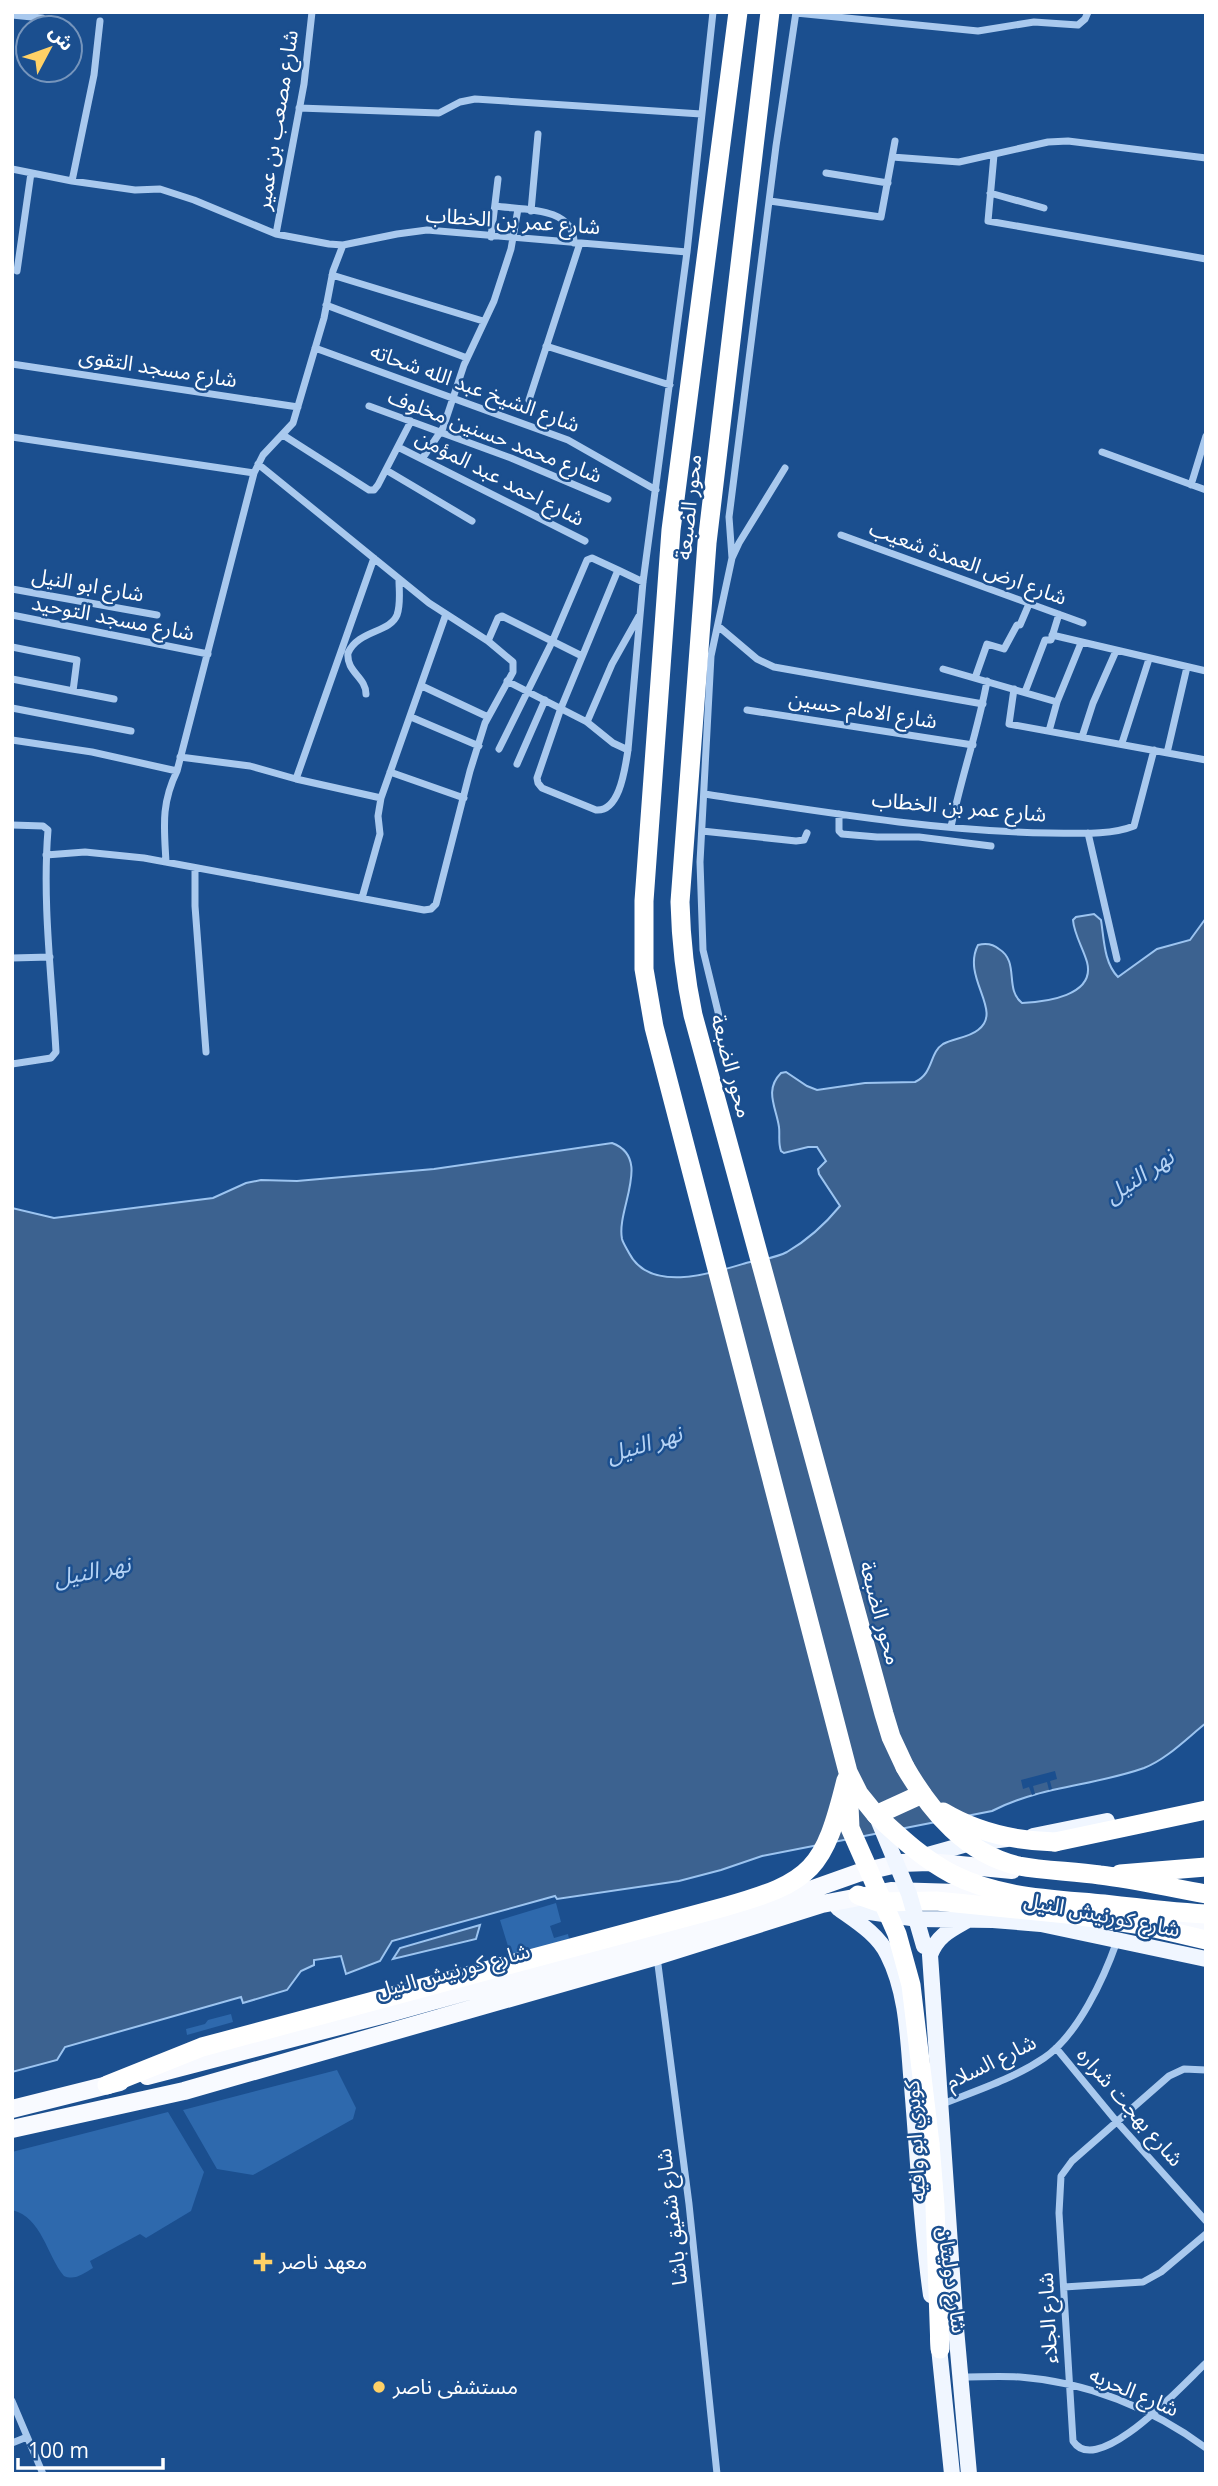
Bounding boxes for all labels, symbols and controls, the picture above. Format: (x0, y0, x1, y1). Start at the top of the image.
north arrow (14, 14, 84, 84)
text: ش (43, 19, 80, 56)
street label: شارع مصعب بن عمير (248, 28, 306, 213)
street label: شارع عمر بن الخطاب (425, 200, 601, 242)
street label: شارع الشيخ عبد الله شحاته (366, 336, 584, 440)
street label: شارع مسجد التقوى (77, 341, 239, 395)
street label: شارع محمد حسنين مخلوف (384, 381, 606, 491)
street label: شارع احمد عبد المؤمن (410, 422, 590, 534)
street label: محور الضبعة (669, 453, 707, 561)
street label: شارع ارض العمدة شعيب (865, 513, 1071, 613)
street label: شارع ابو النيل (30, 560, 146, 610)
street label: شارع مسجد التوحيد (29, 588, 197, 648)
street label: شارع الامام حسين (787, 683, 939, 738)
street label: شارع عمر بن الخطاب (871, 784, 1047, 830)
street label: محور الضبعة (705, 1011, 759, 1121)
water label: نهر النيل (1097, 1139, 1181, 1210)
water label: نهر النيل (602, 1416, 687, 1470)
water label: نهر النيل (51, 1547, 135, 1593)
street label: محور الضبعة (854, 1558, 908, 1668)
street label: شارع كورنيش النيل (1021, 1885, 1183, 1945)
street label: شارع كورنيش النيل (373, 1936, 533, 2006)
street label: شارع السلام (941, 2027, 1042, 2098)
street label: شارع بهجت شراره (1070, 2041, 1190, 2173)
street label: كوبري ابو وافيه (897, 2079, 934, 2203)
street label: شارع شفيق باشا (649, 2147, 695, 2287)
street label: شارع دوليتان (930, 2225, 974, 2335)
place label: معهد ناصر (278, 2247, 367, 2275)
marker: معهد ناصر (253, 2252, 273, 2272)
street label: شارع الجلاء (1031, 2272, 1065, 2364)
street label: شارع الحريه (1085, 2360, 1183, 2424)
place label: مستشفى ناصر (392, 2372, 518, 2400)
marker: مستشفى ناصر (371, 2379, 387, 2395)
scale bar (18, 2426, 163, 2470)
text: 100 m (28, 2436, 89, 2464)

